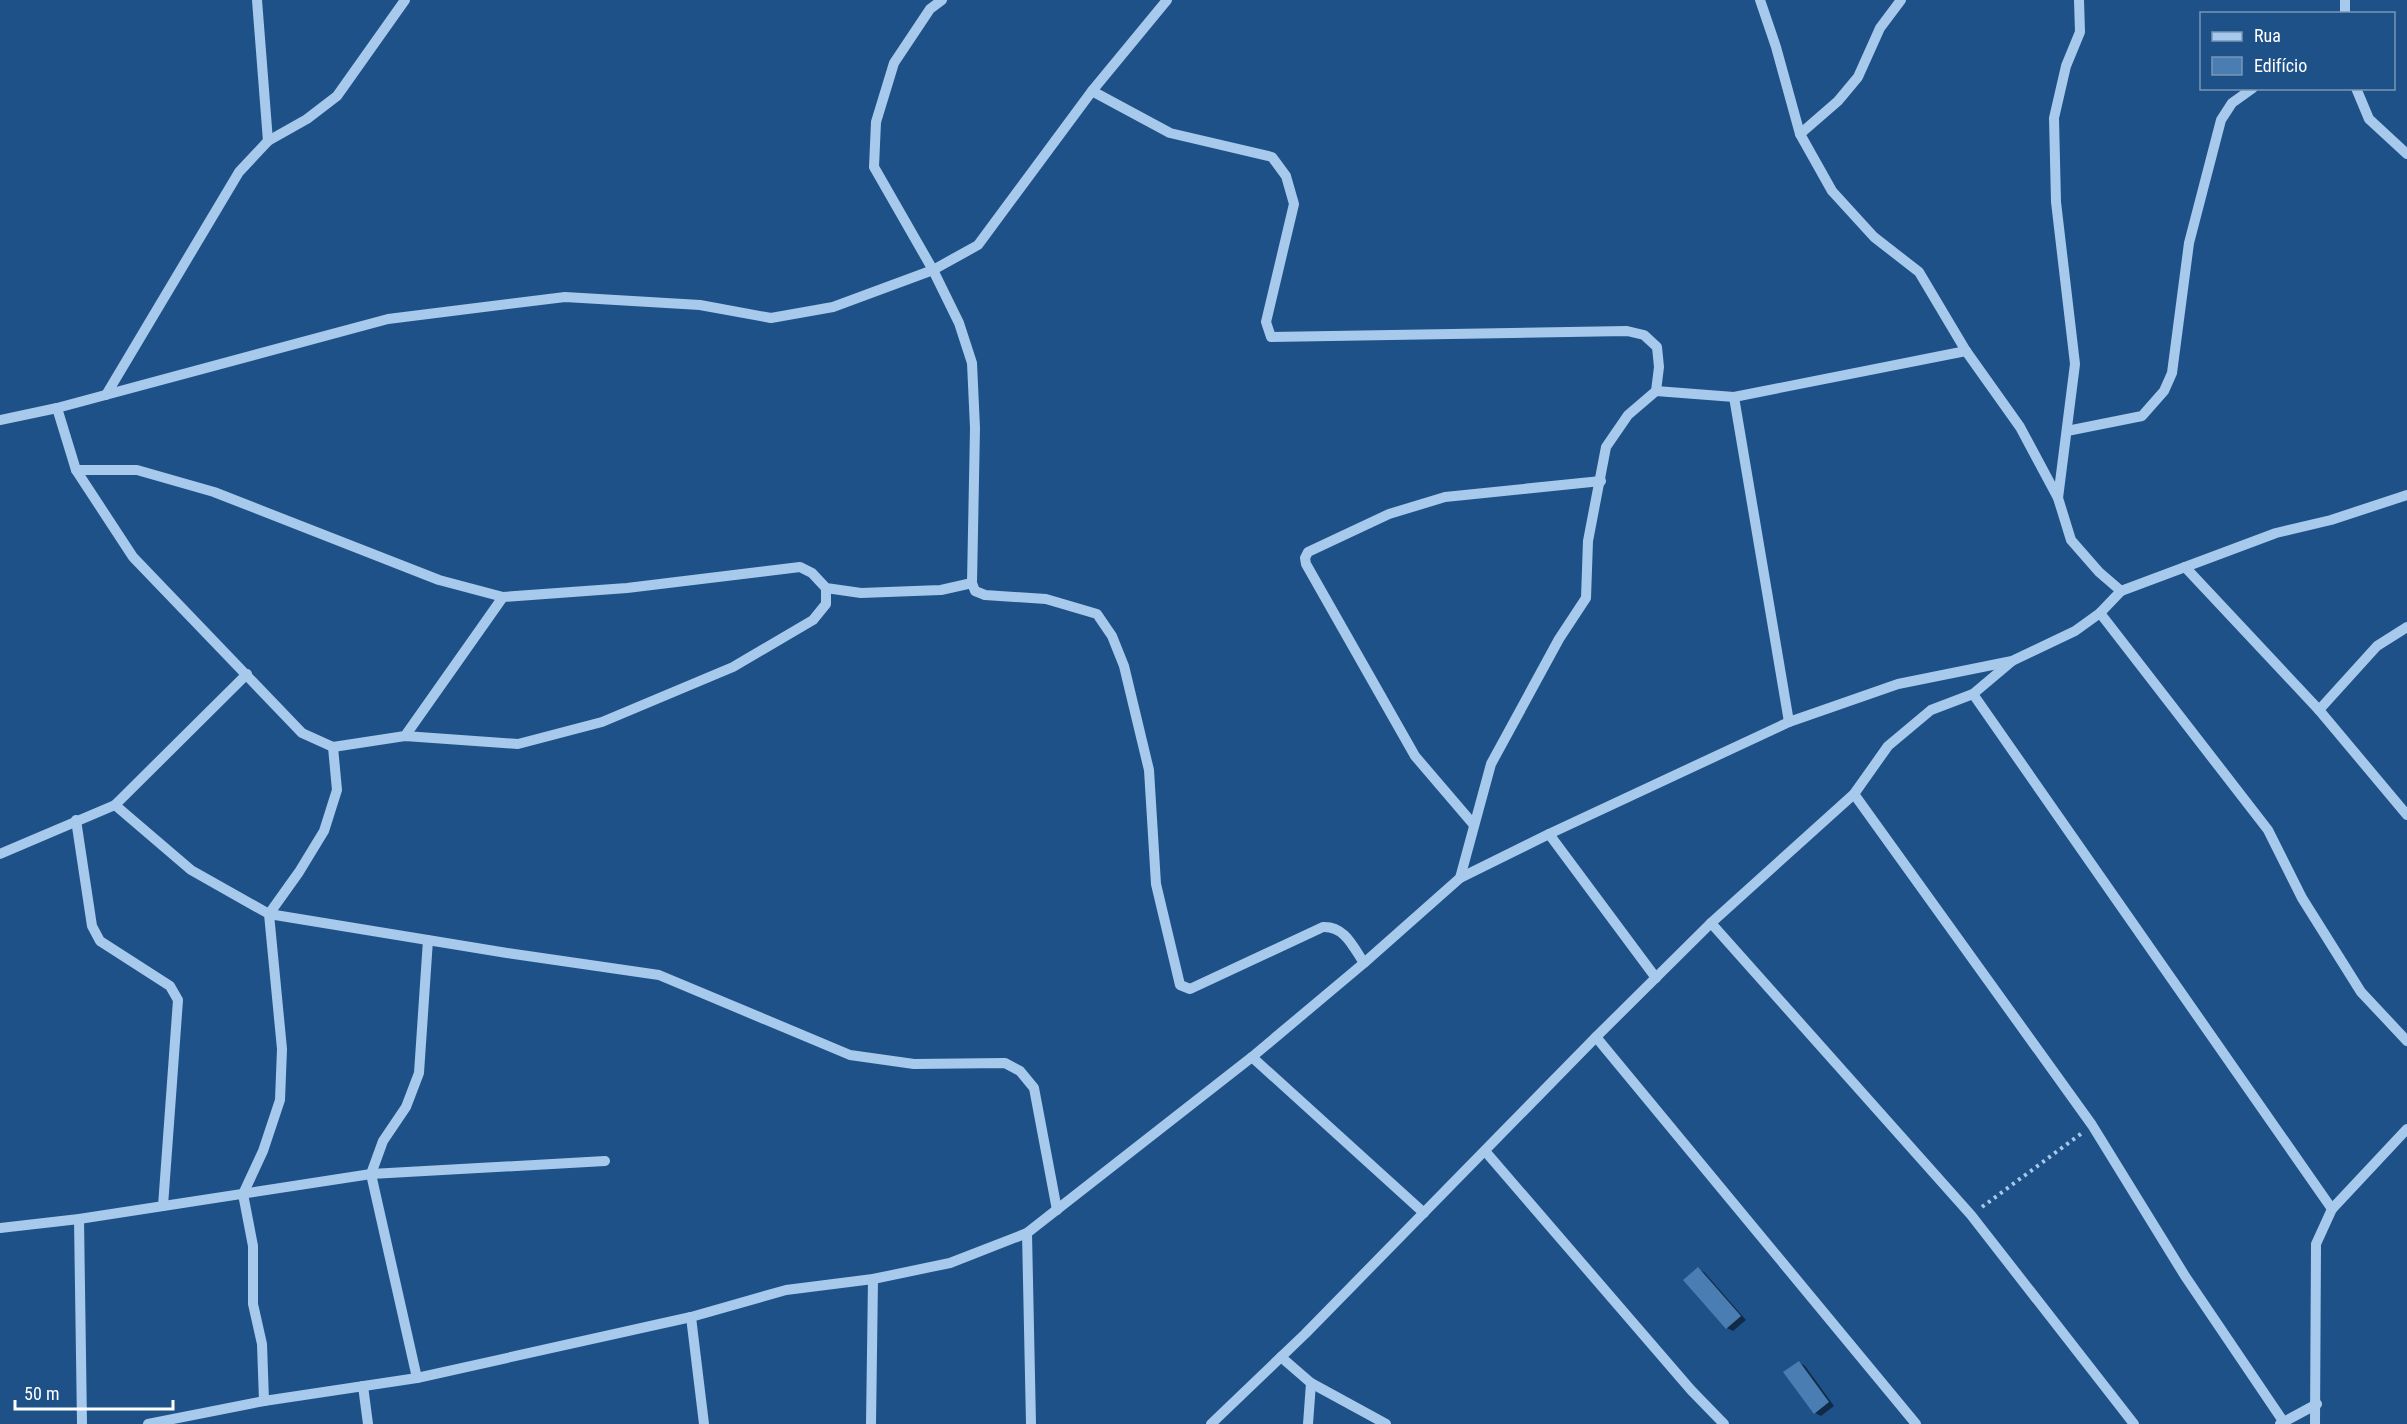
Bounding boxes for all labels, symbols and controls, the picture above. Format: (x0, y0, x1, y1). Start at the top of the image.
legend (2200, 12, 2395, 90)
text: Rua (2254, 25, 2281, 46)
text: Edifício (2254, 55, 2307, 76)
scale bar (15, 1373, 172, 1411)
text: 50 m (24, 1383, 59, 1404)

